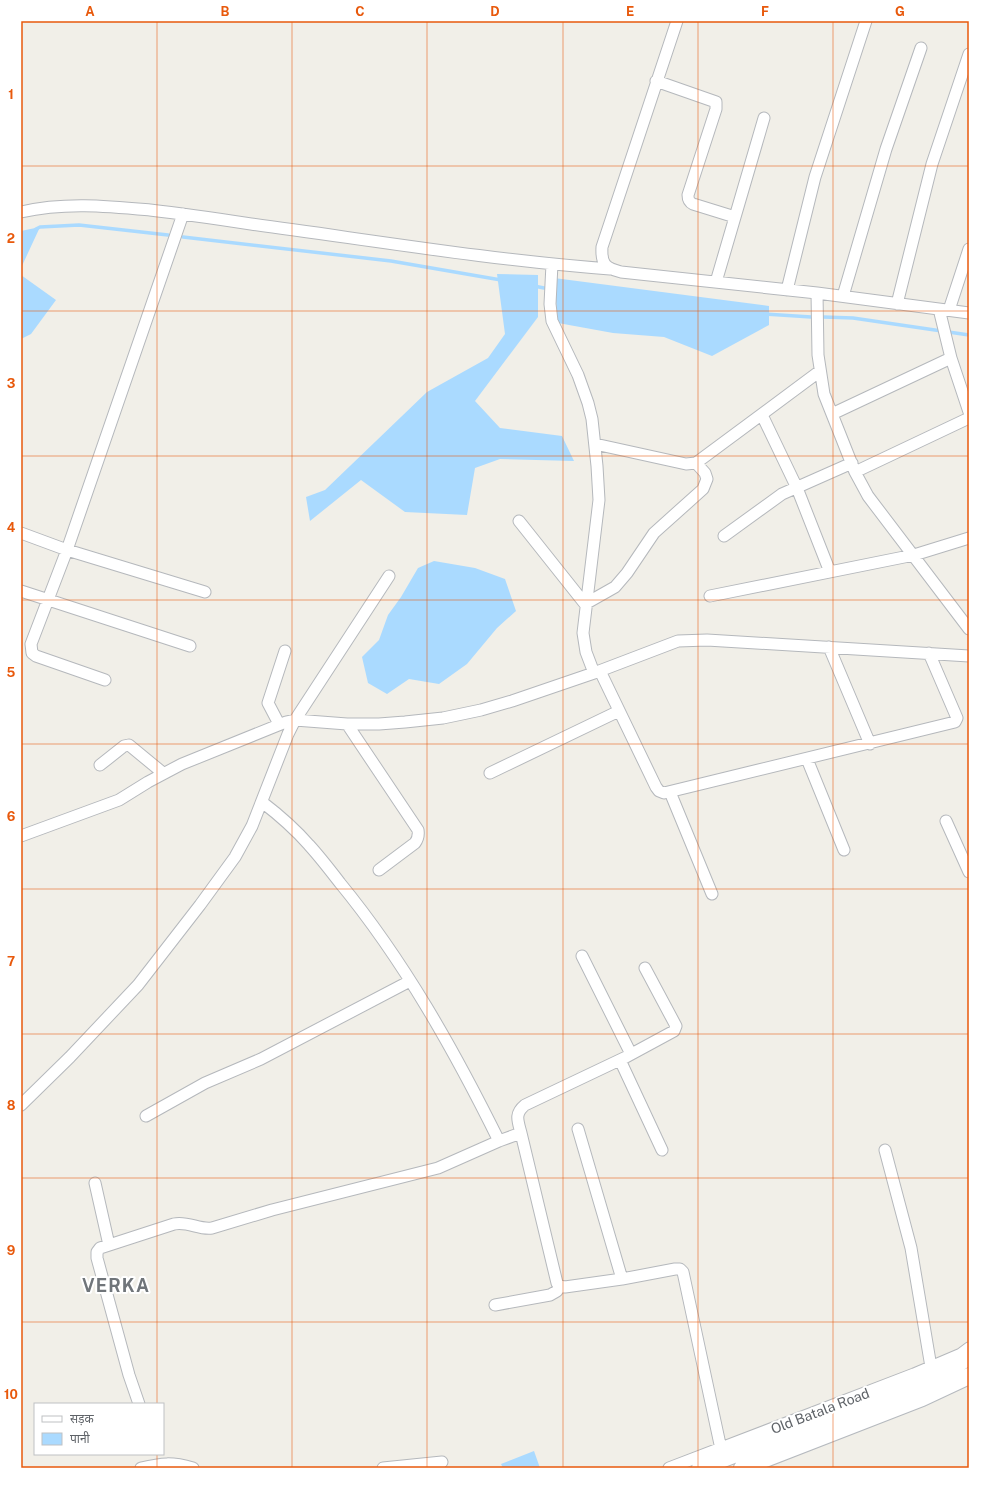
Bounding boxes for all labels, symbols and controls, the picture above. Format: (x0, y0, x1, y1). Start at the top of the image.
text: A (85, 4, 95, 19)
text: B (221, 4, 230, 19)
text: C (355, 4, 365, 19)
text: D (490, 4, 500, 19)
text: E (626, 4, 634, 19)
text: F (761, 4, 769, 19)
text: G (895, 4, 905, 19)
text: 1 (8, 87, 14, 102)
text: 2 (7, 231, 15, 246)
text: 3 (7, 376, 16, 391)
text: 4 (7, 520, 16, 535)
text: 5 (7, 665, 16, 680)
text: 6 (7, 809, 16, 824)
text: 7 (7, 954, 15, 969)
text: 8 (7, 1098, 16, 1113)
text: 9 (7, 1243, 15, 1258)
district label: VERKA (82, 1275, 150, 1296)
street label: Old Batala Road (768, 1385, 872, 1437)
text: 10 (4, 1387, 18, 1402)
legend (34, 1403, 164, 1455)
text: सड़क (70, 1412, 95, 1426)
text: पानी (70, 1431, 91, 1446)

